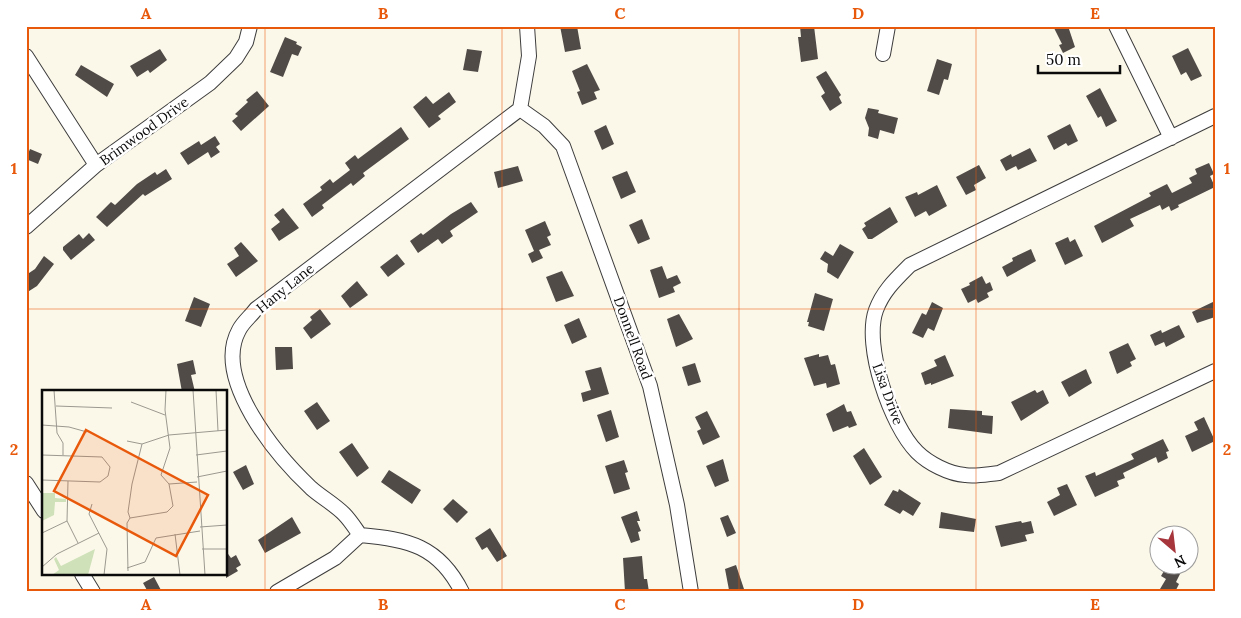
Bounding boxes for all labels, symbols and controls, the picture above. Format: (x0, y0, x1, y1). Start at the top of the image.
text: A (141, 3, 152, 23)
text: B (378, 3, 389, 23)
text: C (614, 3, 626, 23)
text: D (852, 3, 864, 23)
text: E (1090, 3, 1100, 23)
scale bar (1038, 42, 1121, 74)
text: 50 m (1046, 50, 1081, 69)
street label: Brimwood Drive (96, 92, 192, 169)
text: 1 (11, 158, 17, 178)
text: 1 (1224, 158, 1230, 178)
street label: Hany Lane (252, 259, 318, 317)
street label: Donnell Road (610, 294, 656, 382)
street label: Lisa Drive (869, 361, 908, 428)
inset map (42, 390, 228, 576)
text: 2 (10, 439, 18, 459)
text: 2 (1223, 439, 1231, 459)
north arrow (1148, 526, 1198, 576)
text: N (1171, 551, 1189, 572)
text: A (141, 594, 152, 614)
text: B (378, 594, 389, 614)
text: C (614, 594, 626, 614)
text: D (852, 594, 864, 614)
text: E (1090, 594, 1100, 614)

